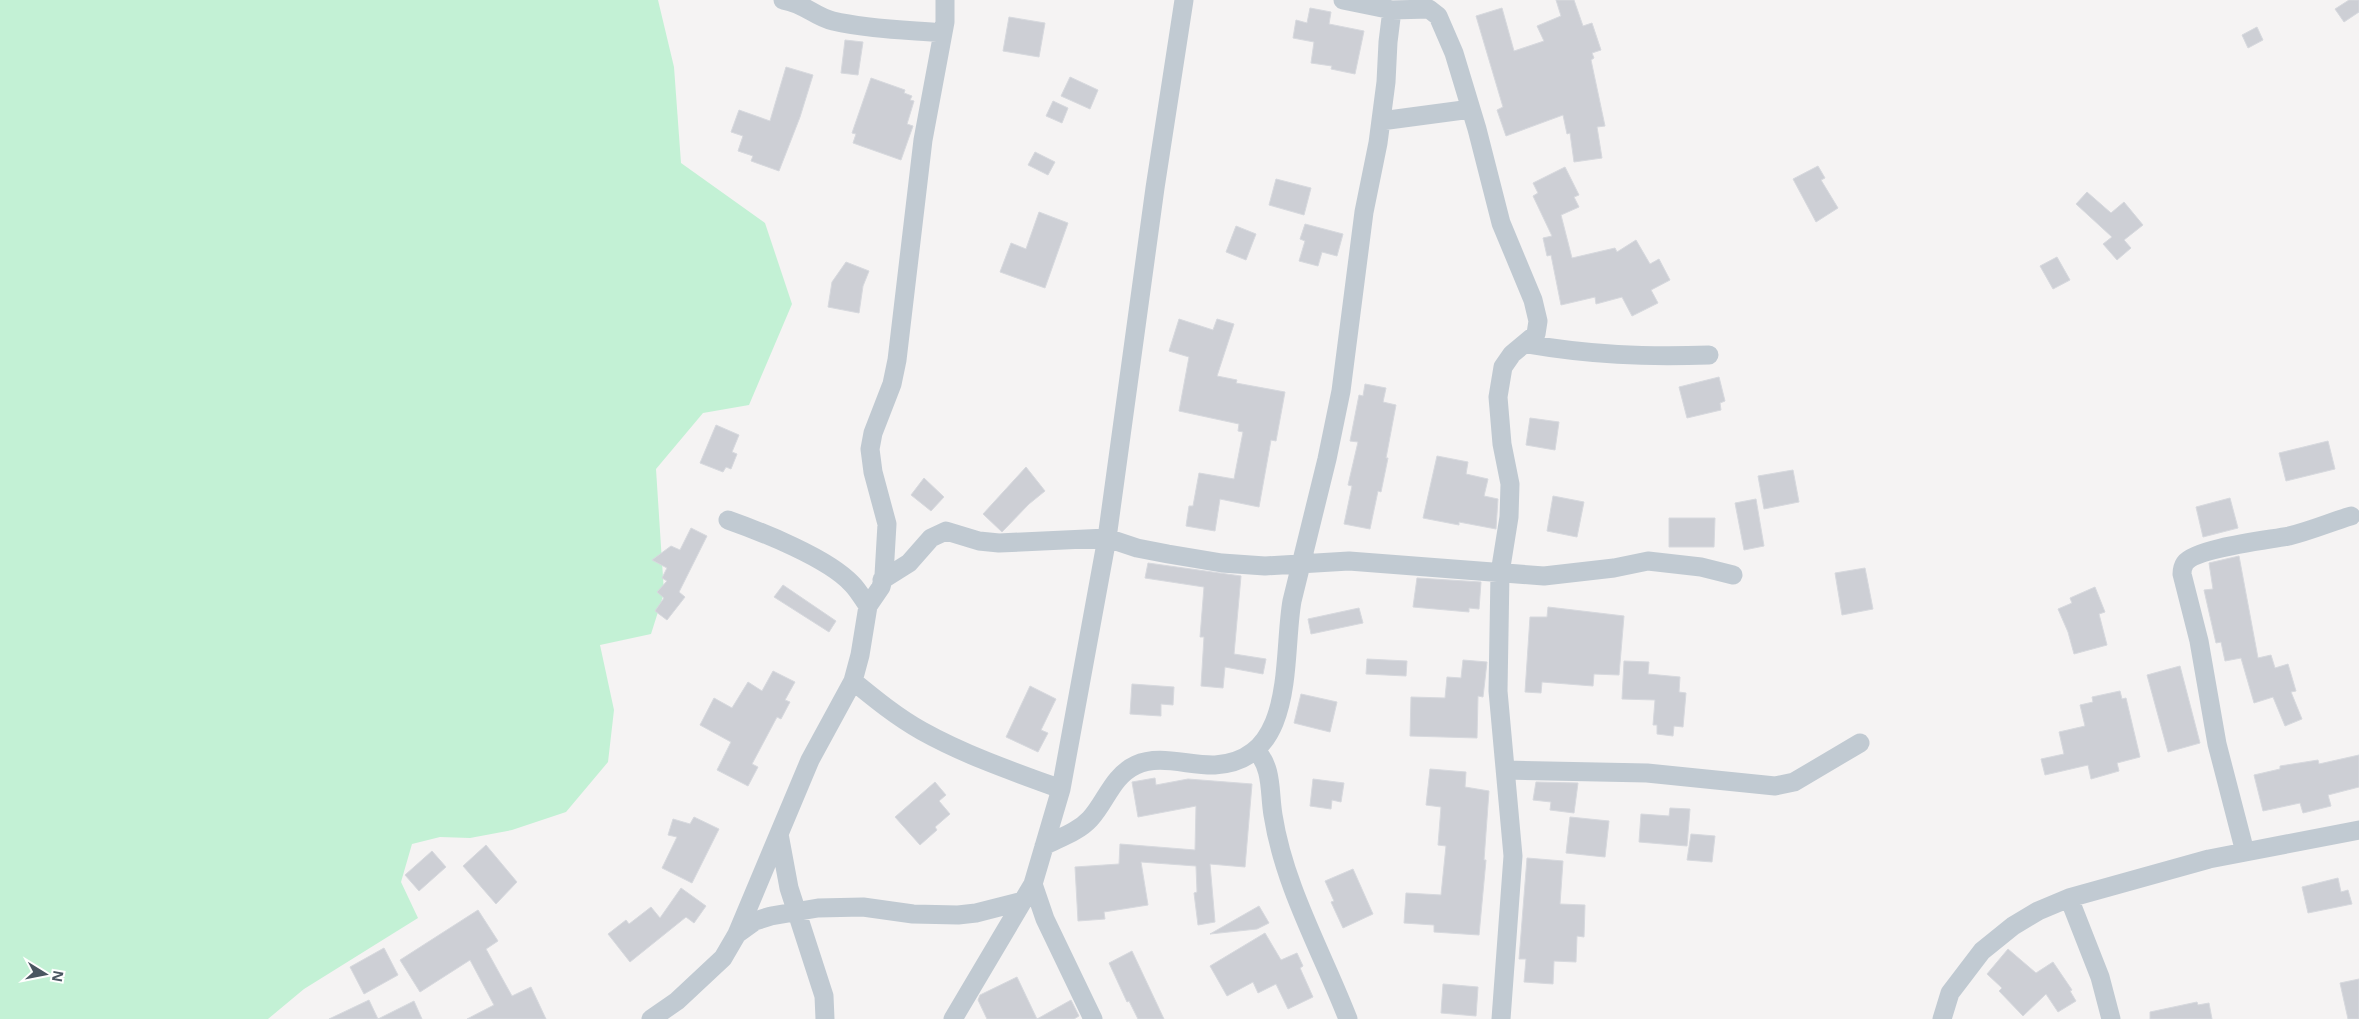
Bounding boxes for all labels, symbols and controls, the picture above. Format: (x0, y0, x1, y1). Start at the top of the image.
north arrow (20, 949, 70, 999)
text: N (48, 969, 69, 984)

